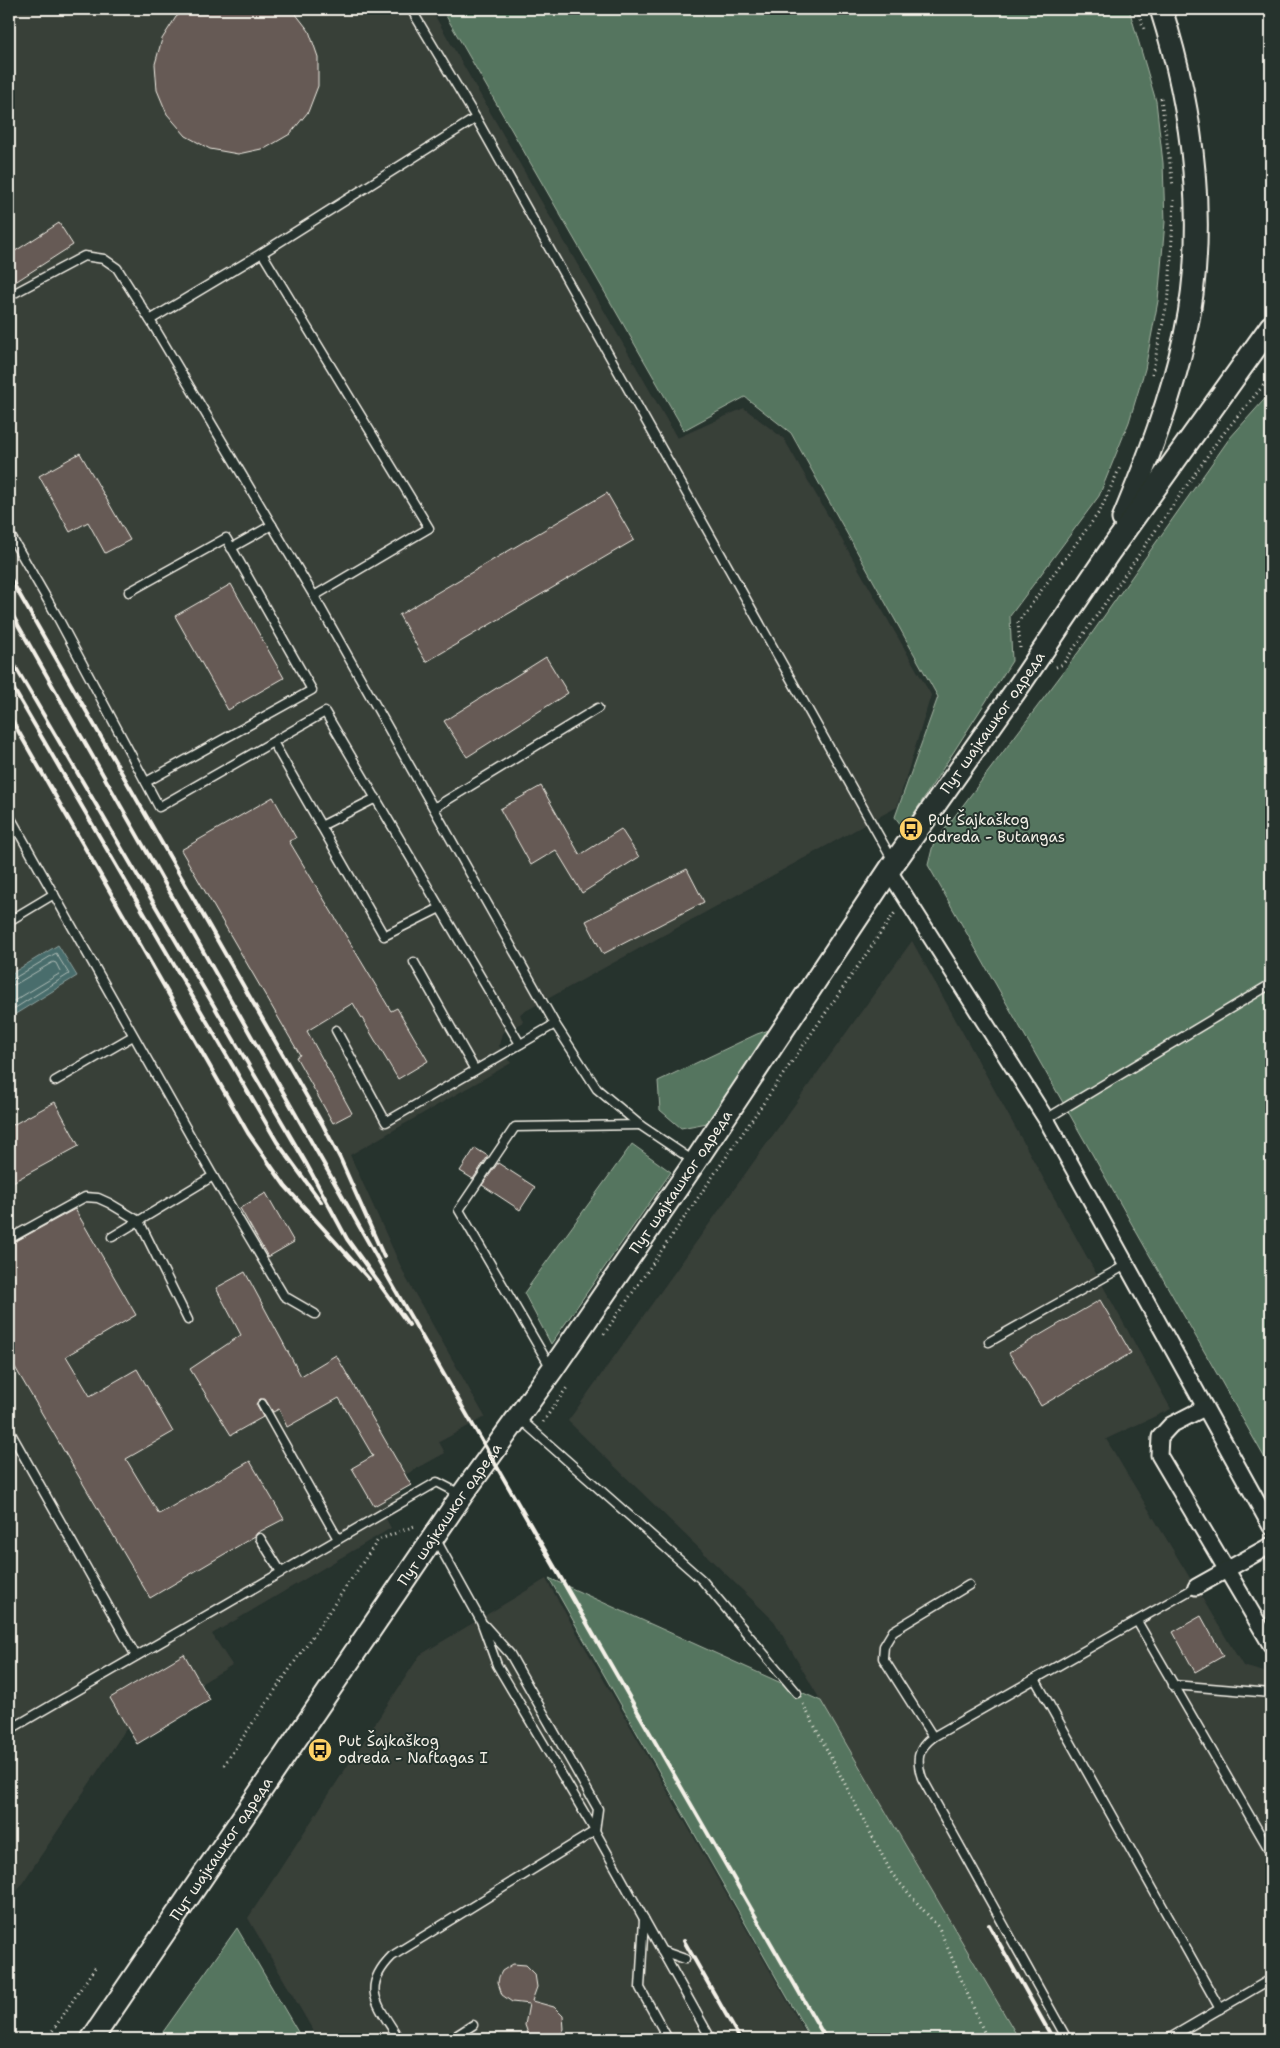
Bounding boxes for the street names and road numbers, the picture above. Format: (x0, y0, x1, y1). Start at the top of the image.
street label: Пут шајкашког одреда (936, 647, 1050, 798)
street label: Пут шајкашког одреда (625, 1106, 737, 1258)
street label: Пут шајкашког одреда (393, 1438, 507, 1590)
street label: Пут шајкашког одреда (165, 1773, 278, 1925)

